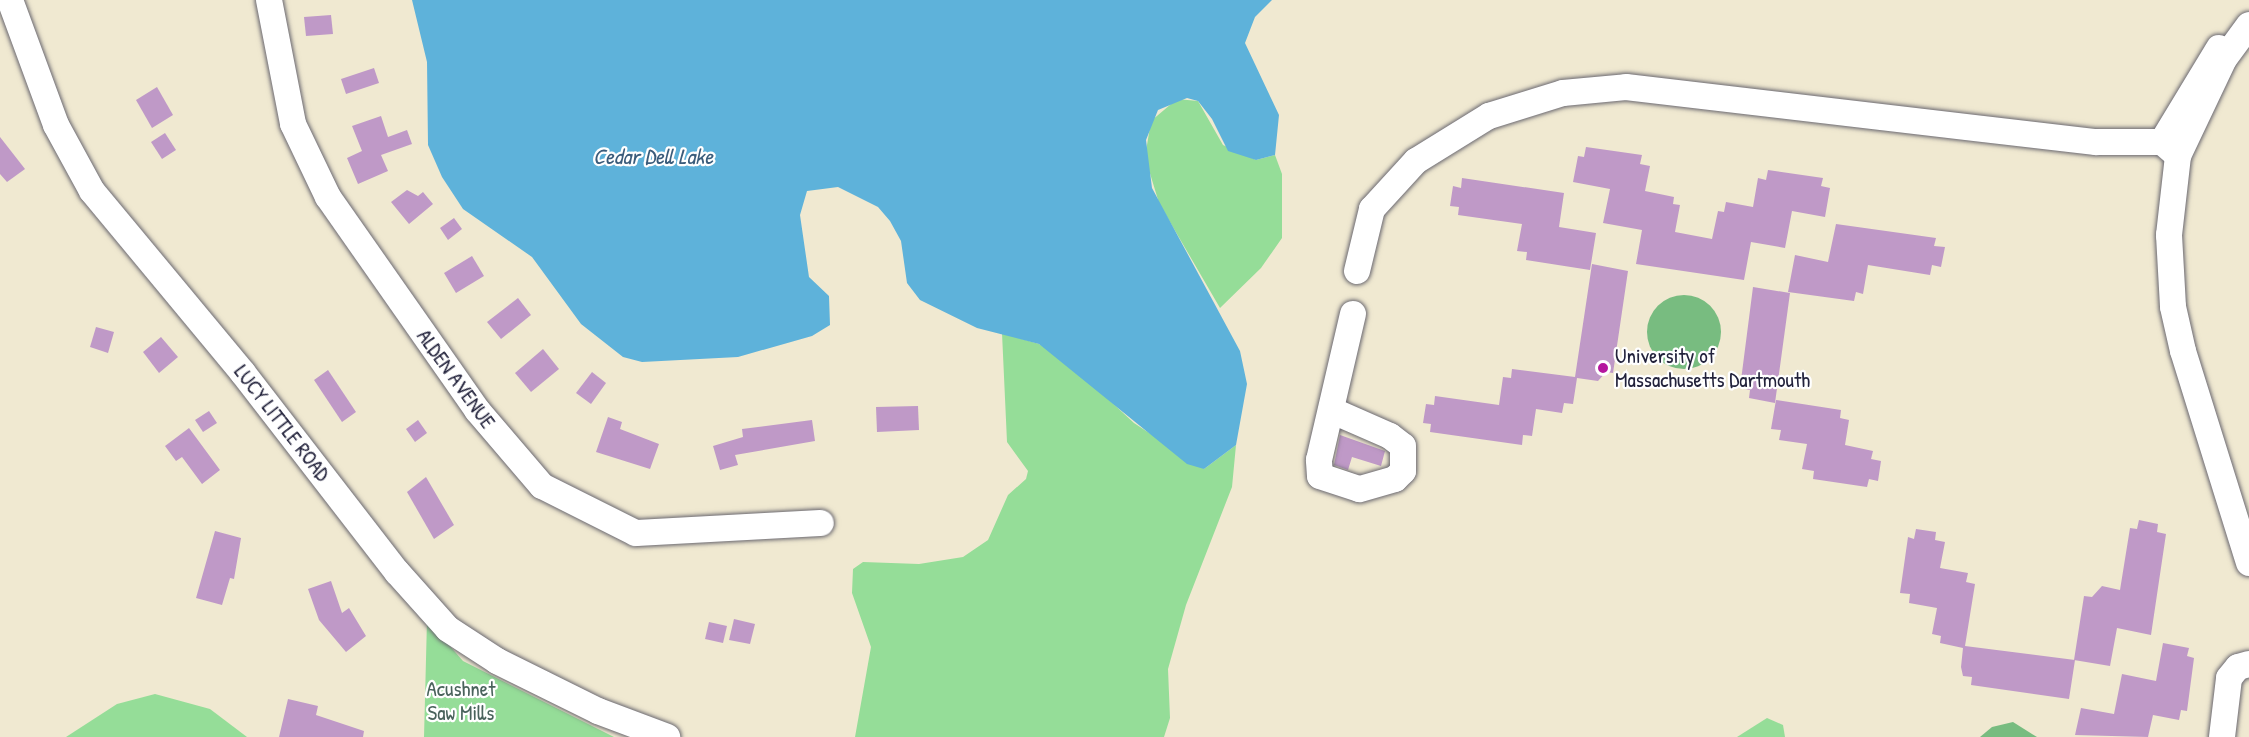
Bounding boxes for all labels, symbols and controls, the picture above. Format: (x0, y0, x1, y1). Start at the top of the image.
water label: Cedar Dell Lake (593, 144, 713, 170)
street label: ALDEN AVENUE (412, 324, 500, 434)
place label: University of Massachusetts Dartmouth (1615, 343, 1810, 393)
street label: LUCY LITTLE ROAD (229, 360, 335, 486)
marker: University of Massachusetts Dartmouth (1596, 361, 1610, 375)
park label: Acushnet Saw Mills (427, 676, 495, 726)

